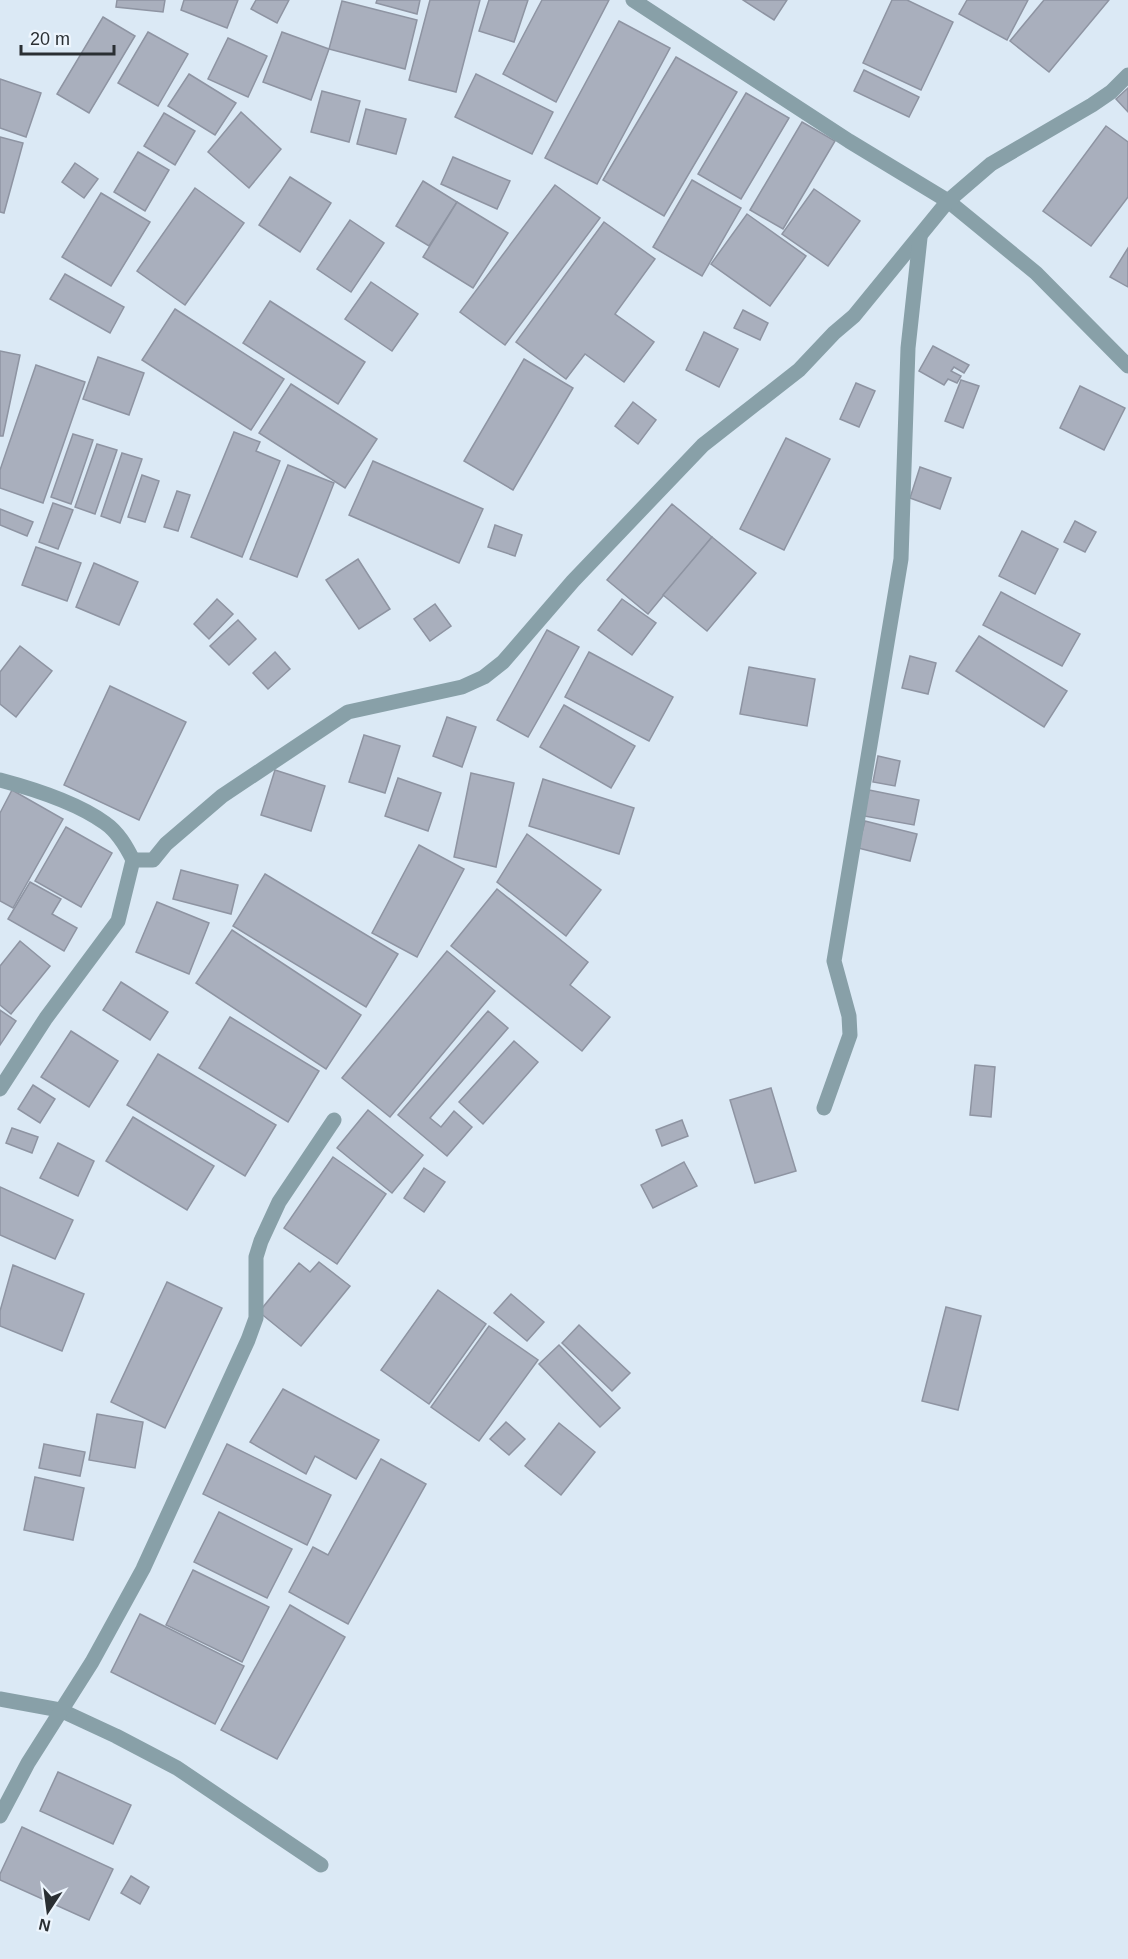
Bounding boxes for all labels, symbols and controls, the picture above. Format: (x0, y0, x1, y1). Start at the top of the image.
scale bar (21, 18, 114, 56)
text: 20 m (30, 29, 70, 49)
north arrow (18, 1881, 78, 1941)
text: N (37, 1916, 52, 1935)

